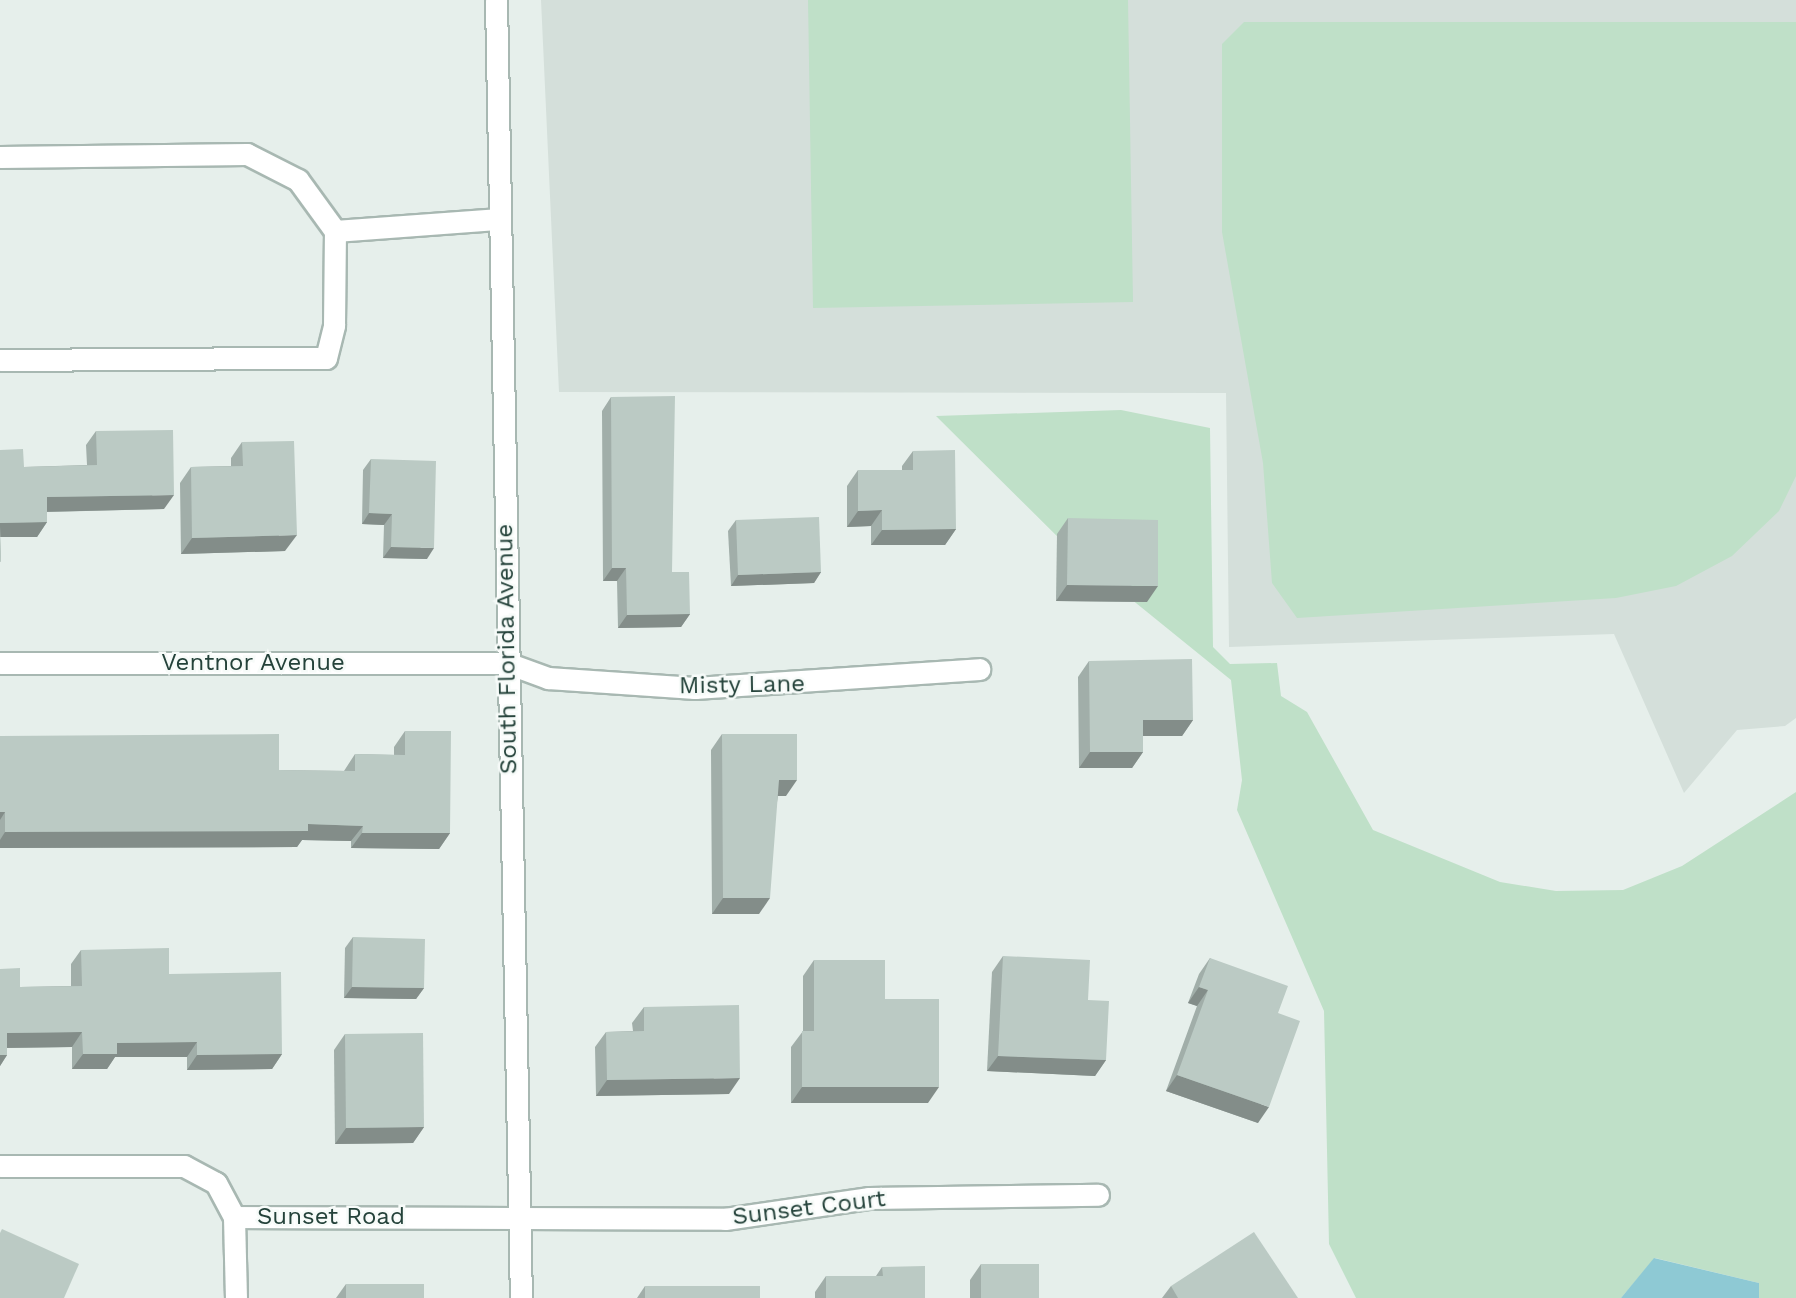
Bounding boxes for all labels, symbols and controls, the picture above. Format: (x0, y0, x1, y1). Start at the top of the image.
street label: South Florida Avenue (490, 523, 524, 775)
street label: Ventnor Avenue (160, 649, 346, 677)
street label: Misty Lane (678, 669, 806, 701)
street label: Sunset Court (731, 1184, 887, 1232)
street label: Sunset Road (257, 1203, 405, 1231)

